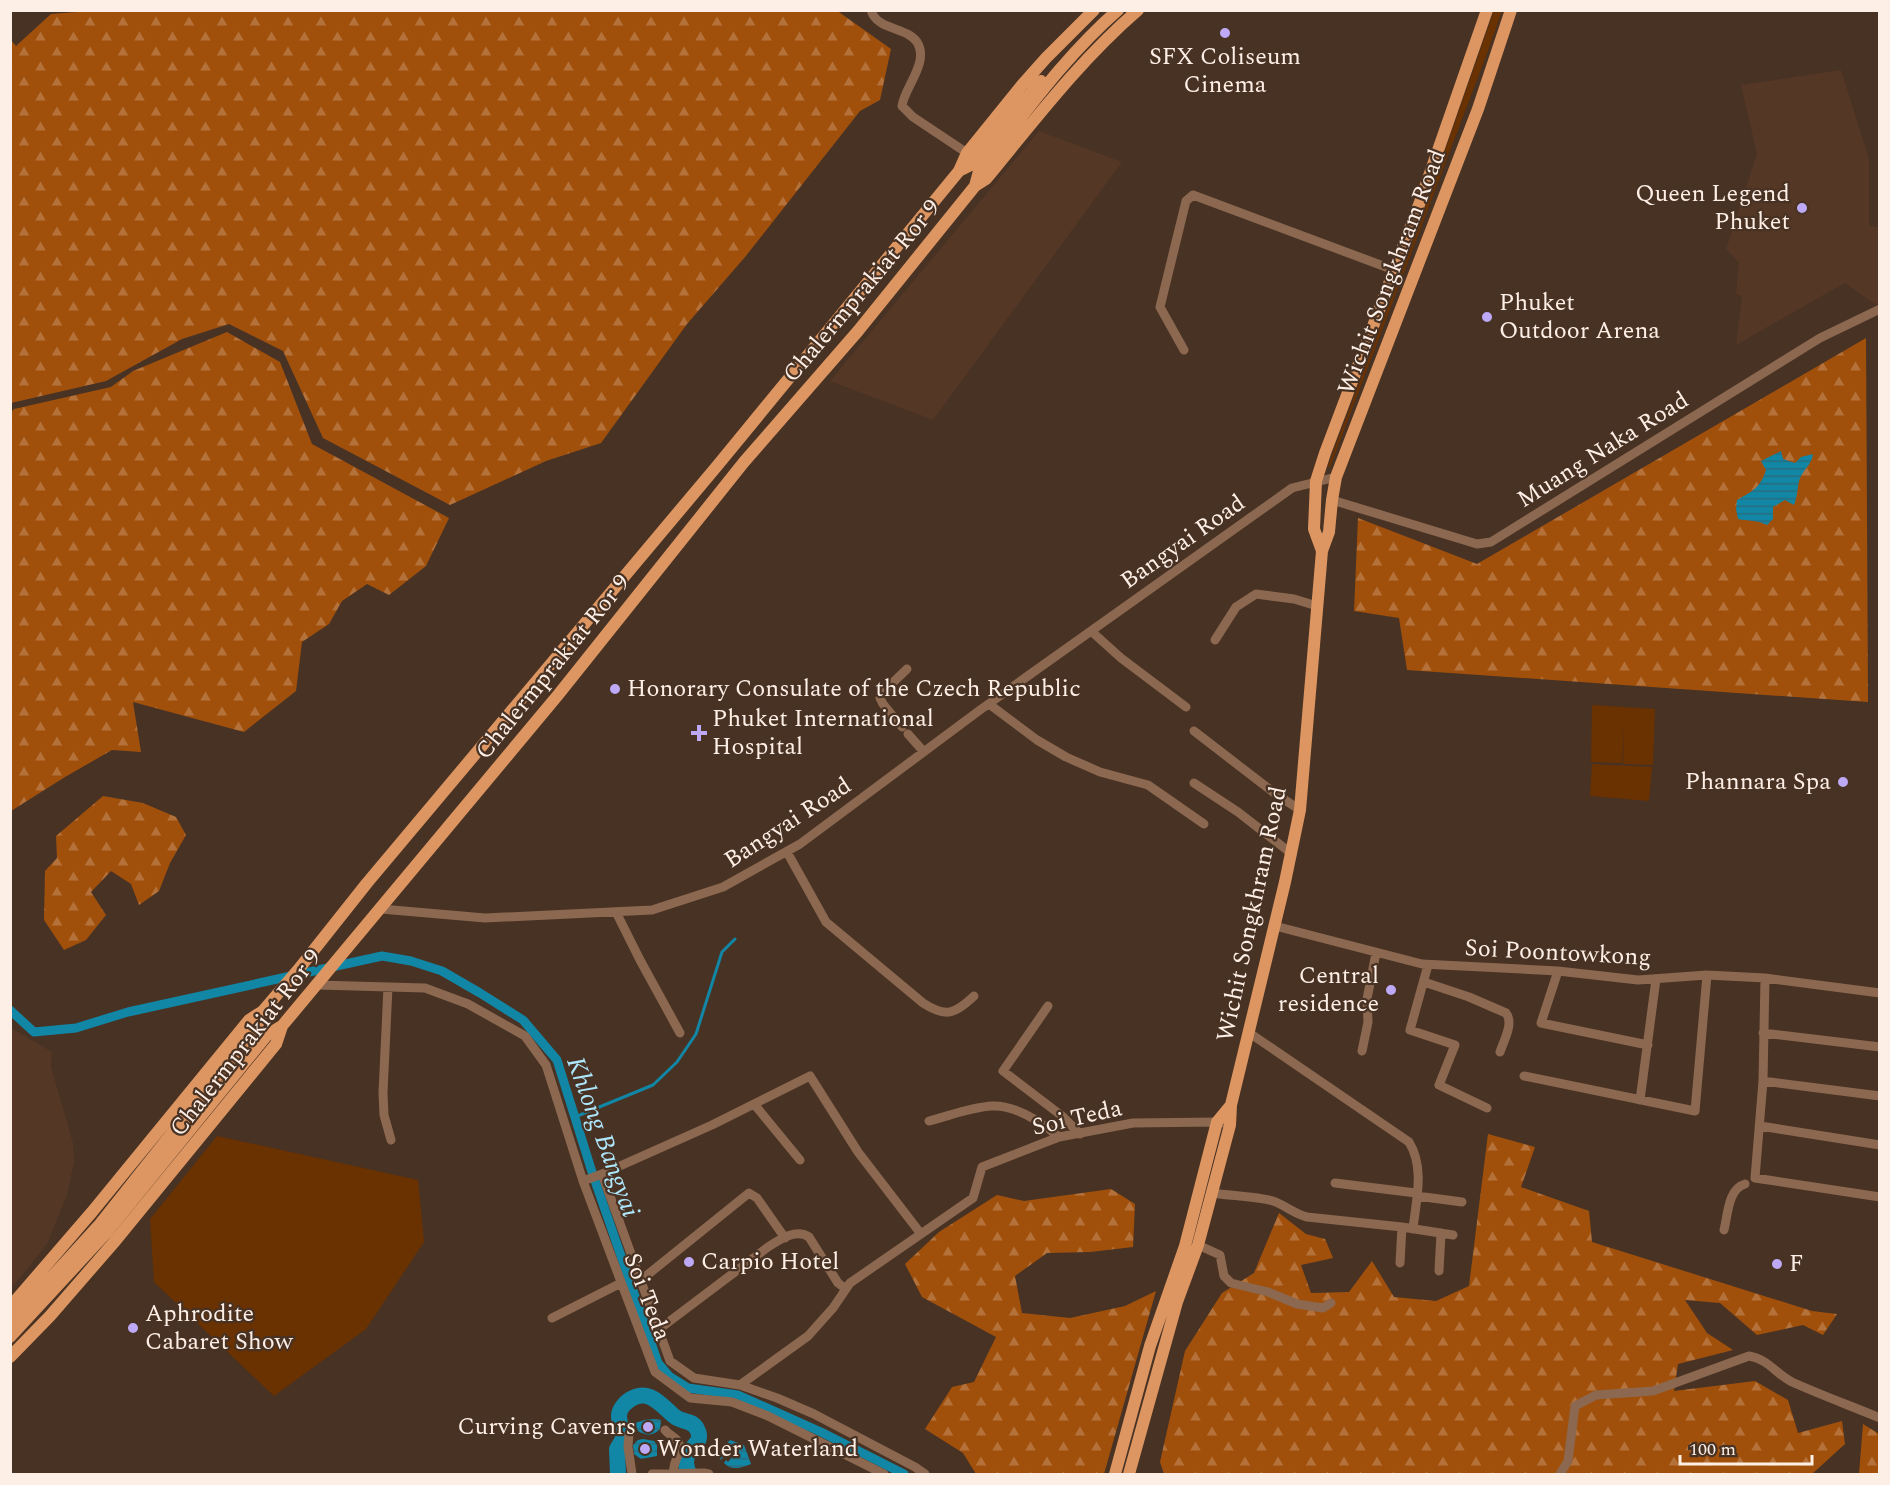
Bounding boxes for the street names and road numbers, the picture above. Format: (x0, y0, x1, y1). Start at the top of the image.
street label: Wichit Songkhram Road (1329, 144, 1455, 400)
street label: Chalermprakiat Ror 9 (774, 191, 950, 391)
street label: Muang Naka Road (1510, 383, 1696, 517)
street label: Bangyai Road (1113, 486, 1253, 598)
street label: Chalermprakiat Ror 9 (467, 566, 639, 768)
street label: Bangyai Road (717, 768, 859, 878)
street label: Wichit Songkhram Road (1207, 783, 1297, 1045)
street label: Soi Poontowkong (1464, 930, 1652, 976)
street label: Chalermprakiat Ror 9 (161, 941, 331, 1145)
street label: Soi Teda (1028, 1090, 1126, 1146)
street label: Soi Teda (614, 1248, 680, 1346)

